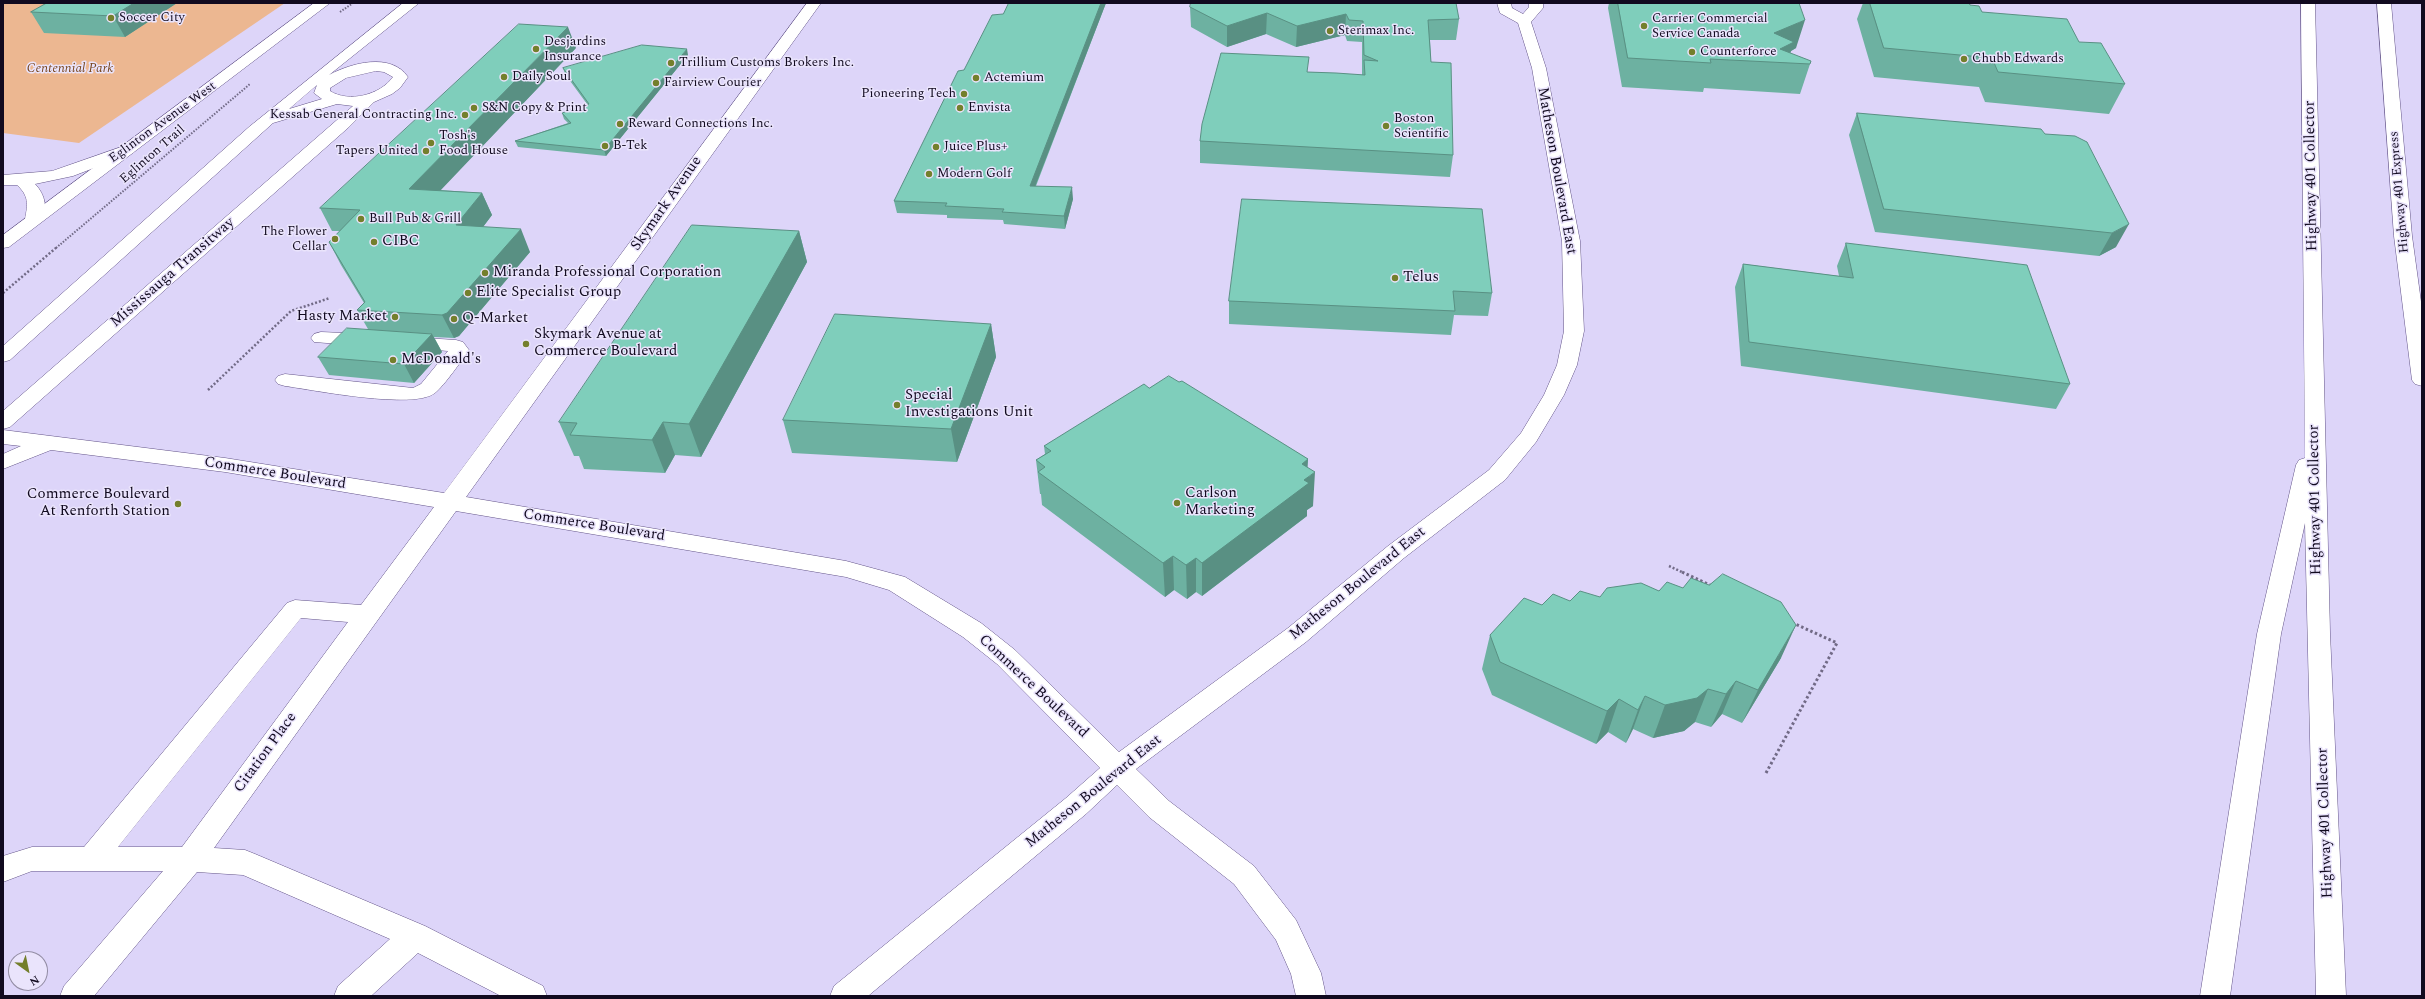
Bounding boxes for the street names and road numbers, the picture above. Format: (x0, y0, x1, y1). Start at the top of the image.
street label: Eglinton Avenue West (106, 79, 220, 167)
street label: Matheson Boulevard East (1532, 86, 1580, 256)
street label: Highway 401 Collector (2302, 100, 2322, 252)
street label: Eglinton Trail (117, 122, 189, 188)
street label: Highway 401 Express (2387, 130, 2413, 254)
street label: Skymark Avenue (628, 153, 706, 255)
street label: Mississauga Transitway (107, 214, 239, 332)
street label: Highway 401 Collector (2306, 424, 2326, 576)
street label: Commerce Boulevard (203, 454, 347, 494)
street label: Commerce Boulevard (522, 506, 666, 546)
street label: Matheson Boulevard East (1286, 524, 1430, 644)
street label: Commerce Boulevard (974, 632, 1092, 742)
street label: Citation Place (231, 709, 301, 797)
street label: Matheson Boulevard East (1022, 732, 1166, 852)
street label: Highway 401 Collector (2314, 747, 2338, 899)

